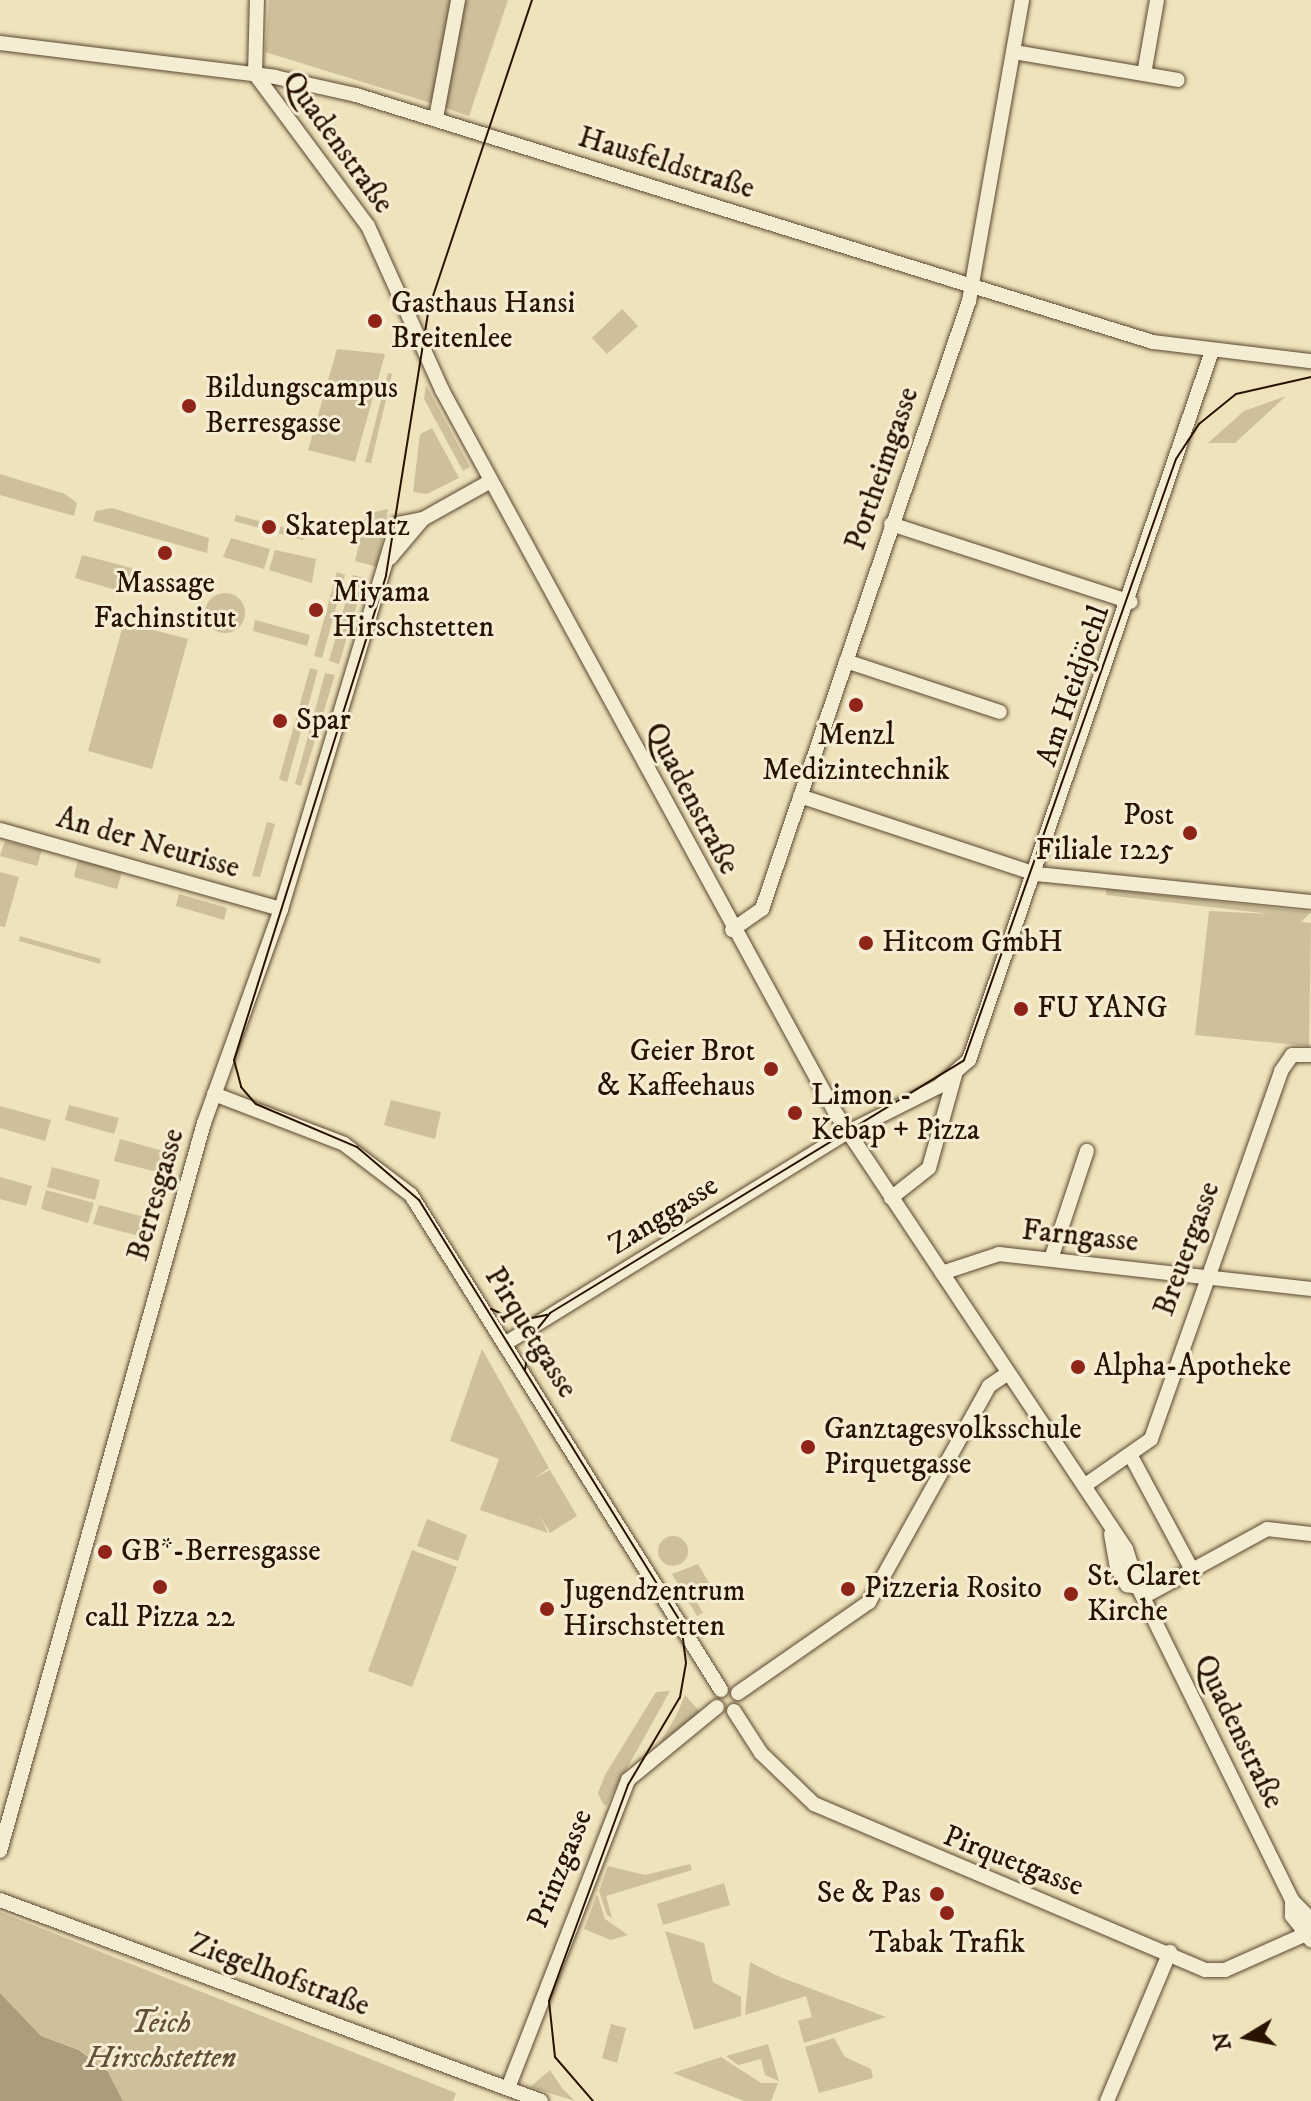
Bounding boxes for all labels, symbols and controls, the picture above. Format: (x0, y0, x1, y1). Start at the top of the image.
street label: Quadenstraße (273, 65, 401, 221)
street label: Hausfeldstraße (574, 120, 758, 208)
place label: Gasthaus Hansi Breitenlee (391, 286, 575, 356)
marker: Gasthaus Hansi Breitenlee (366, 312, 384, 330)
place label: Bildungscampus Berresgasse (205, 371, 398, 442)
street label: Portheimgasse (838, 383, 928, 555)
marker: Bildungscampus Berresgasse (180, 397, 198, 415)
place label: Skateplatz (285, 509, 410, 545)
marker: Skateplatz (260, 518, 278, 536)
marker: Massage Fachinstitut (156, 544, 174, 562)
place label: Massage Fachinstitut (93, 566, 237, 636)
place label: Miyama Hirschstetten (332, 575, 494, 646)
marker: Miyama Hirschstetten (307, 601, 325, 619)
street label: Am Heidjöchl (1030, 601, 1118, 771)
marker: Menzl Medizintechnik (847, 696, 865, 714)
place label: Spar (296, 703, 351, 739)
marker: Spar (271, 712, 289, 730)
street label: Quadenstraße (636, 717, 746, 881)
place label: Menzl Medizintechnik (762, 718, 950, 788)
place label: Post Filiale 1225 (1035, 798, 1174, 868)
street label: An der Neurisse (52, 801, 244, 887)
marker: Post Filiale 1225 (1181, 824, 1199, 842)
place label: Hitcom GmbH (882, 925, 1063, 961)
marker: Hitcom GmbH (857, 934, 875, 952)
place label: FU YANG (1037, 991, 1168, 1027)
marker: FU YANG (1012, 1000, 1030, 1018)
place label: Geier Brot & Kaffeehaus (597, 1034, 755, 1104)
marker: Geier Brot & Kaffeehaus (762, 1060, 780, 1078)
place label: Limon - Kebap + Pizza (811, 1078, 980, 1148)
marker: Limon - Kebap + Pizza (786, 1104, 804, 1122)
street label: Berresgasse (121, 1125, 193, 1265)
street label: Zanggasse (603, 1168, 725, 1264)
street label: Breuergasse (1147, 1177, 1229, 1321)
street label: Farngasse (1020, 1213, 1140, 1261)
street label: Pirquetgasse (476, 1261, 584, 1405)
place label: Alpha-Apotheke (1094, 1349, 1291, 1385)
marker: Alpha-Apotheke (1069, 1358, 1087, 1376)
place label: Ganztagesvolksschule Pirquetgasse (824, 1412, 1082, 1482)
marker: Ganztagesvolksschule Pirquetgasse (799, 1438, 817, 1456)
place label: GB*-Berresgasse (121, 1534, 321, 1570)
marker: GB*-Berresgasse (96, 1543, 114, 1561)
place label: St. Claret Kirche (1087, 1559, 1201, 1630)
place label: Pizzeria Rosito (864, 1571, 1042, 1607)
place label: Jugendzentrum Hirschstetten (563, 1574, 745, 1644)
marker: call Pizza 22 (151, 1578, 169, 1596)
marker: Pizzeria Rosito (839, 1580, 857, 1598)
marker: St. Claret Kirche (1062, 1585, 1080, 1603)
place label: call Pizza 22 (85, 1600, 235, 1636)
marker: Jugendzentrum Hirschstetten (538, 1600, 556, 1618)
street label: Quadenstraße (1185, 1649, 1291, 1815)
street label: Prinzgasse (521, 1804, 601, 1934)
street label: Pirquetgasse (938, 1819, 1088, 1905)
place label: Se & Pas (817, 1876, 921, 1912)
marker: Se & Pas (928, 1885, 946, 1903)
marker: Tabak Trafik (938, 1904, 956, 1922)
place label: Tabak Trafik (869, 1926, 1025, 1962)
street label: Ziegelhofstraße (184, 1927, 374, 2025)
north arrow (1207, 1997, 1287, 2077)
park label: Teich Hirschstetten (86, 2006, 236, 2076)
text: N (1208, 2030, 1238, 2052)

